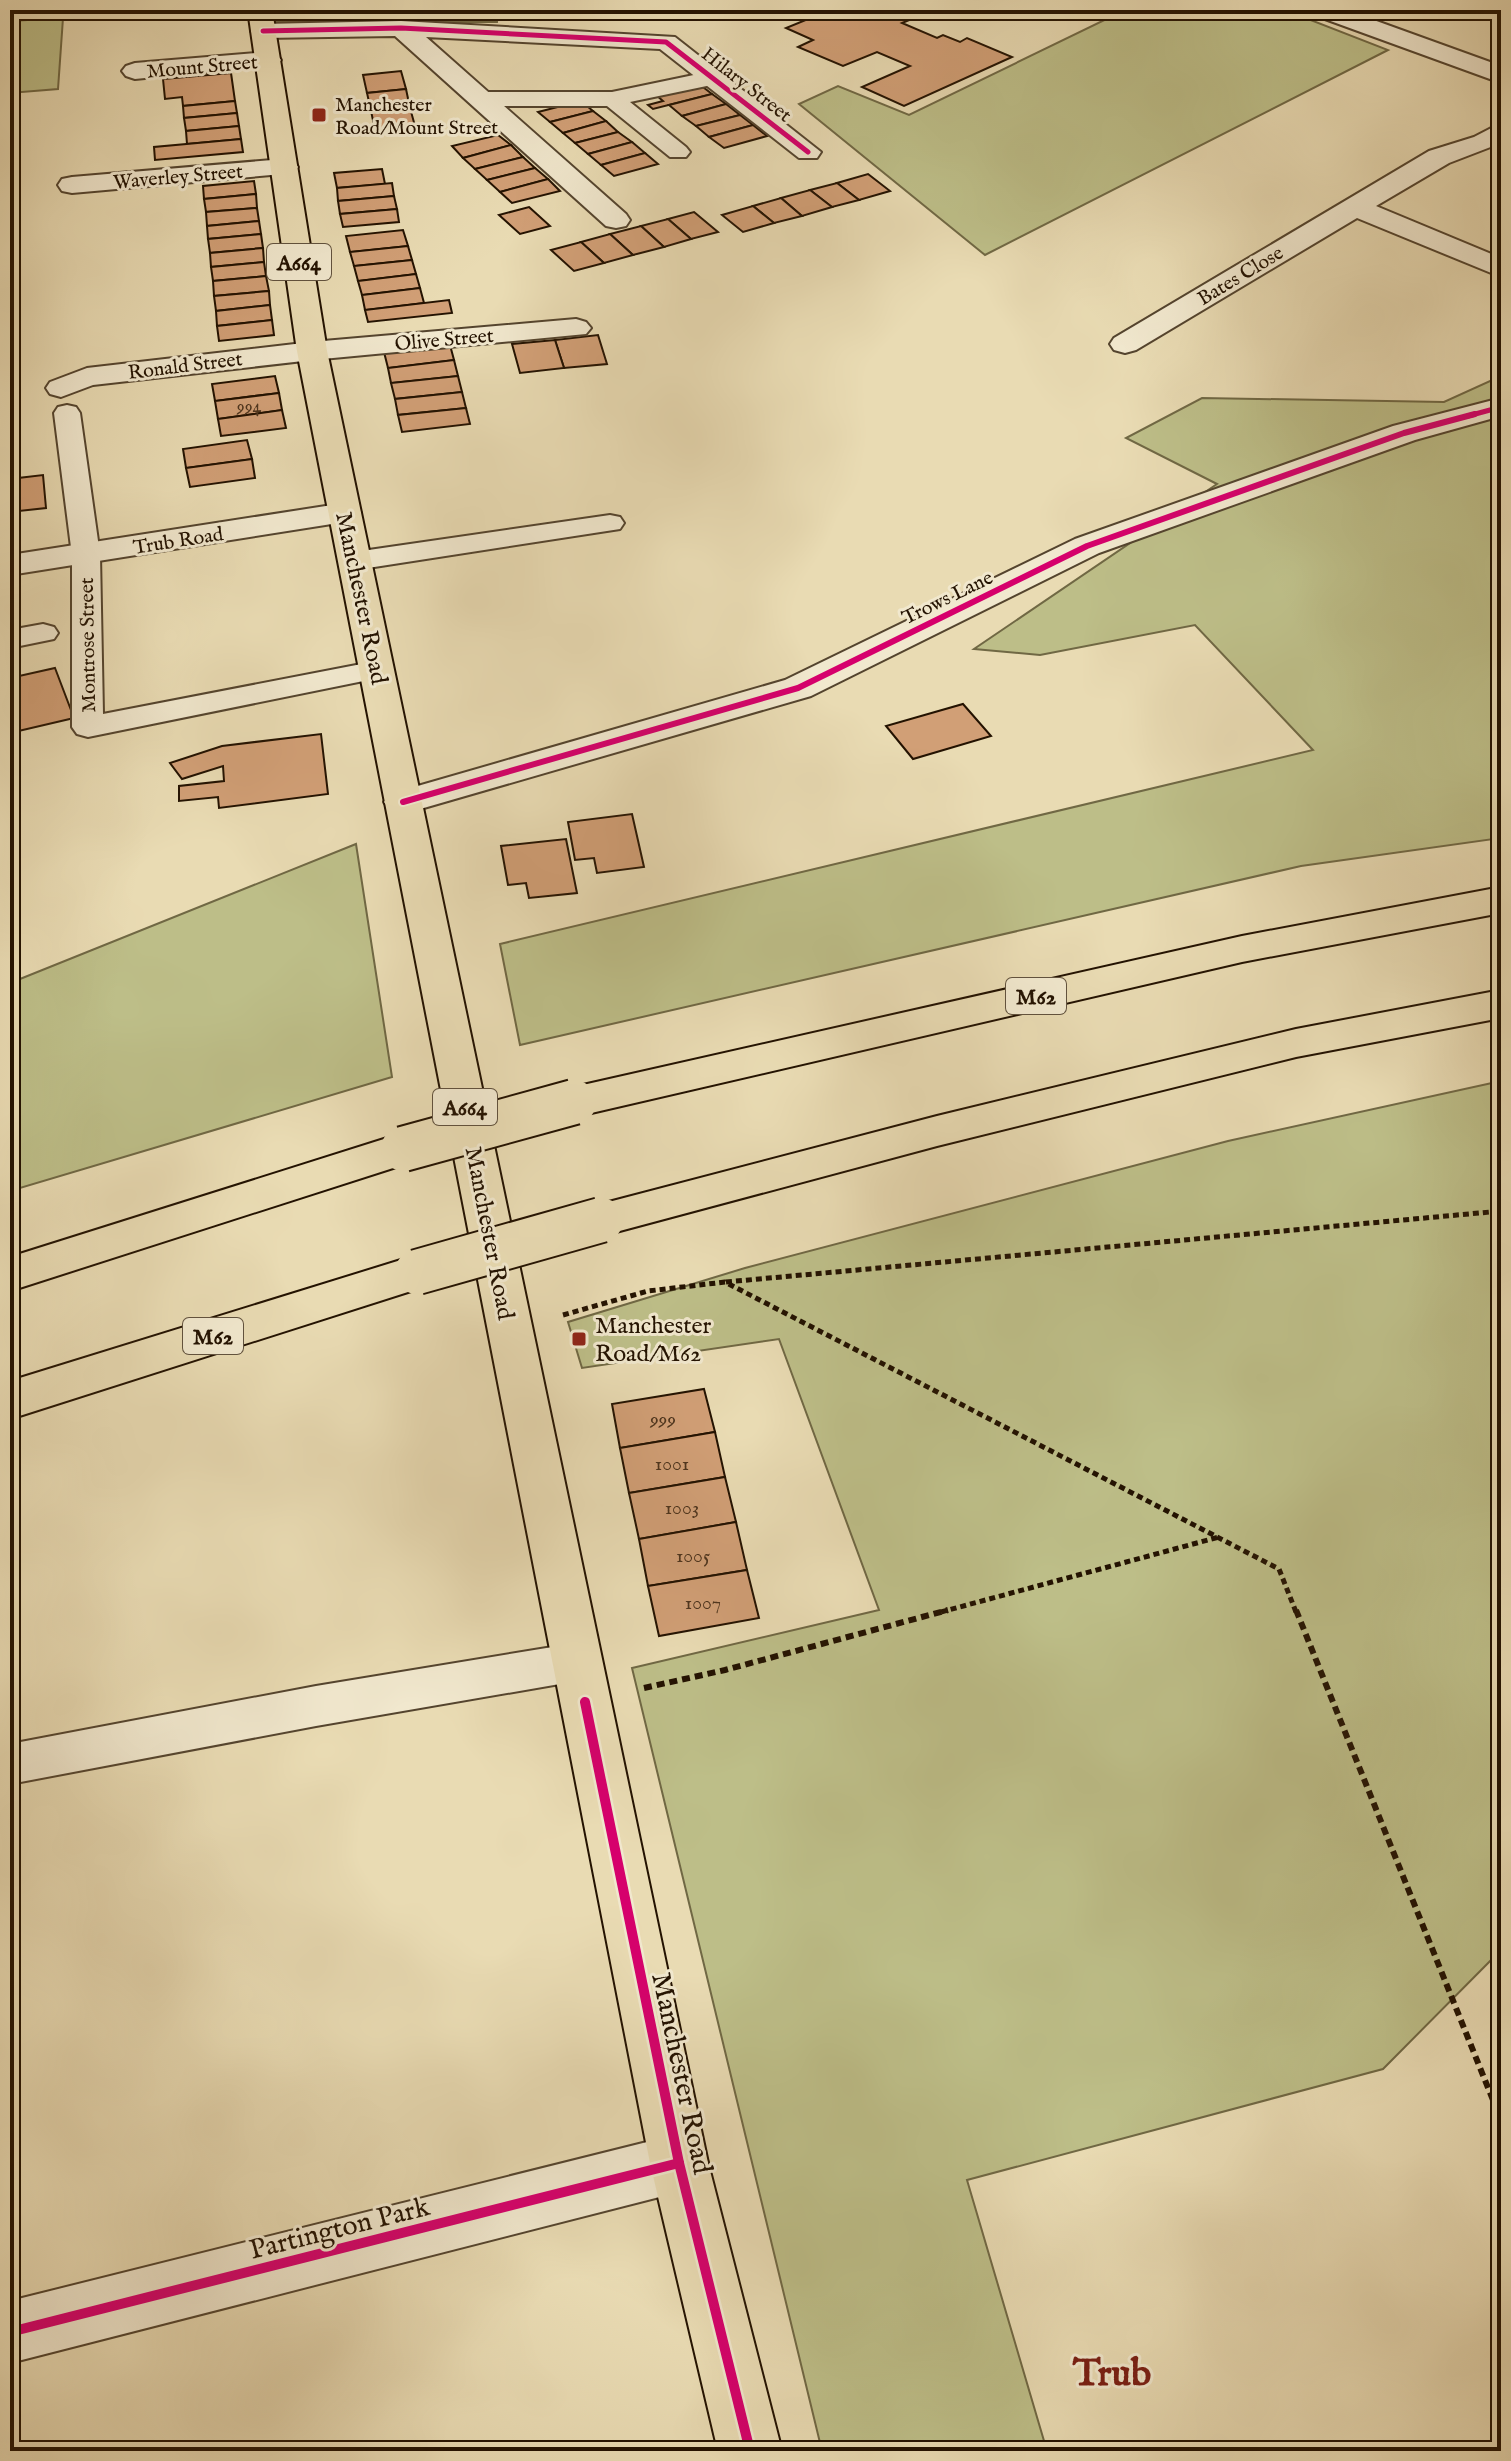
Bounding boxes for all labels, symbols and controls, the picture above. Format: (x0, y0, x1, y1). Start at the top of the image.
street label: Hilary Street (696, 42, 796, 128)
street label: Mount Street (146, 50, 259, 85)
place label: Manchester Road/Mount Street (335, 93, 498, 141)
marker: Manchester Road/Mount Street (310, 106, 328, 124)
street label: Waverley Street (112, 159, 244, 196)
street label: Bates Close (1193, 241, 1288, 312)
road number: A664 (267, 244, 331, 280)
street label: Olive Street (394, 324, 495, 357)
street label: Ronald Street (126, 347, 244, 386)
house number: 994 (236, 396, 261, 419)
street label: Manchester Road (327, 509, 394, 688)
street label: Trub Road (131, 522, 225, 561)
street label: Trows Lane (898, 566, 997, 631)
street label: Montrose Street (75, 577, 102, 713)
road number: M62 (1006, 978, 1066, 1014)
road number: A664 (433, 1089, 497, 1125)
street label: Manchester Road (457, 1144, 521, 1323)
place label: Manchester Road/M62 (595, 1311, 711, 1370)
road number: M62 (183, 1318, 243, 1354)
marker: Manchester Road/M62 (570, 1330, 588, 1348)
house number: 999 (649, 1407, 676, 1432)
house number: 1001 (655, 1452, 689, 1477)
house number: 1003 (665, 1496, 699, 1521)
house number: 1005 (676, 1544, 710, 1569)
house number: 1007 (685, 1591, 721, 1616)
street label: Manchester Road (642, 1970, 719, 2177)
street label: Partington Park (246, 2190, 434, 2269)
district label: Trub (1072, 2351, 1151, 2399)

